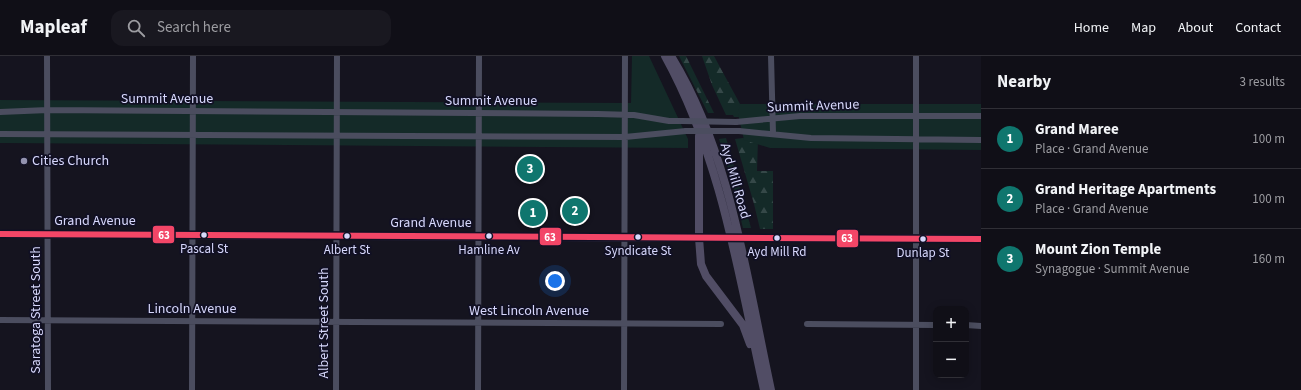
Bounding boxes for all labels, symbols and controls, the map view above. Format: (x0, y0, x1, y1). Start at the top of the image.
search box (111, 10, 391, 46)
text: Mapleaf (20, 14, 87, 41)
icon: search (125, 17, 147, 39)
text: Search here (157, 17, 231, 38)
text: Home (1074, 18, 1109, 38)
text: Map (1131, 18, 1156, 38)
text: About (1178, 18, 1213, 38)
text: Contact (1235, 18, 1281, 38)
text: Nearby (997, 70, 1051, 94)
text: 3 results (1240, 73, 1285, 91)
street label: Summit Avenue (121, 89, 213, 109)
street label: Summit Avenue (445, 91, 537, 111)
street label: Summit Avenue (766, 94, 860, 118)
text: Grand Maree (1035, 119, 1119, 140)
text: 1 (1007, 130, 1013, 148)
text: 100 m (1252, 130, 1285, 148)
text: Place · Grand Avenue (1035, 140, 1149, 158)
street label: Ayd Mill Road (715, 141, 755, 221)
place label: Cities Church (32, 151, 109, 171)
pin: 3 (517, 154, 543, 184)
marker: Cities Church (19, 156, 29, 166)
text: Grand Heritage Apartments (1035, 179, 1216, 200)
text: 2 (1007, 190, 1013, 208)
text: 100 m (1252, 190, 1285, 208)
pin: 2 (562, 196, 588, 226)
pin: 1 (520, 198, 546, 228)
text: Place · Grand Avenue (1035, 200, 1149, 218)
street label: Grand Avenue (54, 211, 136, 231)
street label: Grand Avenue (390, 213, 472, 233)
line badge: 63 (152, 225, 175, 244)
line badge: 63 (539, 227, 562, 246)
text: 63 (158, 228, 170, 243)
line badge: 63 (836, 229, 859, 248)
marker: Pascal St (199, 230, 209, 240)
text: 63 (544, 230, 556, 245)
marker: Albert St (342, 231, 352, 241)
marker: Hamline Av (484, 231, 494, 241)
text: 63 (841, 231, 853, 246)
marker: Syndicate St (633, 232, 643, 242)
marker: Ayd Mill Rd (772, 233, 782, 243)
marker: Dunlap St (918, 234, 928, 244)
text: Mount Zion Temple (1035, 239, 1161, 260)
place label: Pascal St (180, 240, 229, 258)
place label: Albert St (324, 241, 371, 259)
place label: Hamline Av (458, 241, 520, 259)
place label: Syndicate St (604, 242, 672, 260)
place label: Ayd Mill Rd (747, 243, 807, 261)
place label: Dunlap St (897, 244, 950, 262)
street label: Saratoga Street South (26, 246, 46, 374)
text: 3 (1007, 250, 1013, 268)
text: 160 m (1252, 250, 1285, 268)
text: Synagogue · Summit Avenue (1035, 260, 1189, 278)
street label: Albert Street South (314, 267, 334, 379)
your location (545, 271, 565, 291)
street label: Lincoln Avenue (148, 299, 236, 319)
street label: West Lincoln Avenue (469, 301, 589, 321)
map controls (933, 306, 969, 378)
button: + (933, 306, 969, 342)
button: − (933, 342, 969, 378)

